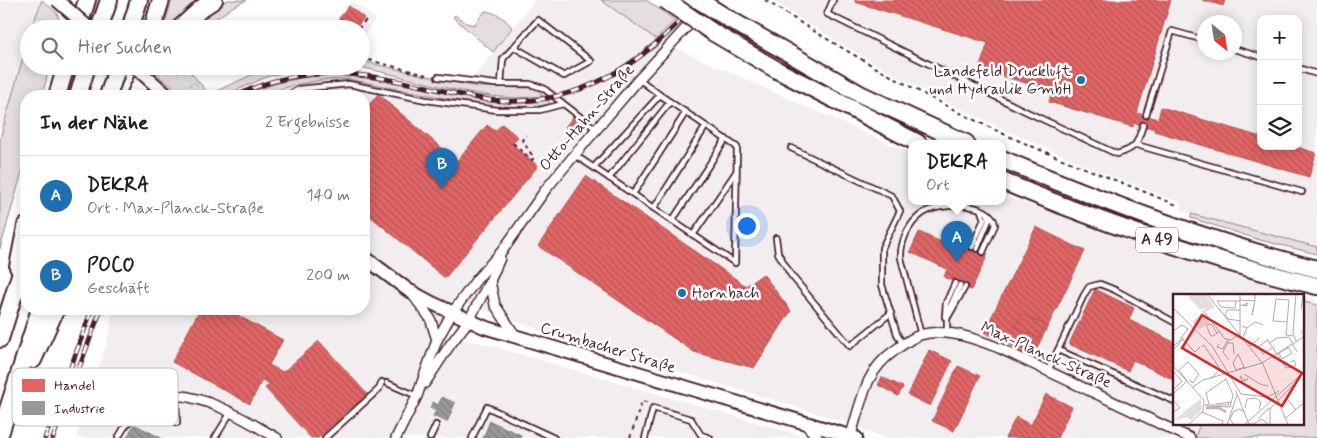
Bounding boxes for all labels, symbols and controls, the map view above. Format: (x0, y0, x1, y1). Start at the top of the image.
north arrow (1197, 15, 1242, 60)
map controls (1257, 15, 1302, 150)
button: + (1257, 15, 1302, 60)
search box (20, 20, 370, 75)
icon: search (38, 34, 66, 62)
text: Hier suchen (78, 35, 172, 60)
street label: Otto-Hahn-Straße (535, 60, 639, 176)
button: − (1257, 60, 1302, 105)
place label: Landefeld Druckluft und Hydraulik GmbH (929, 61, 1072, 100)
marker: Landefeld Druckluft und Hydraulik GmbH (1075, 74, 1087, 86)
button: layers (1257, 105, 1302, 150)
text: In der Nähe (40, 109, 148, 137)
text: 2 Ergebnisse (265, 112, 350, 133)
popup (908, 140, 1006, 205)
pin: B (426, 148, 458, 189)
text: DEKRA (926, 150, 988, 175)
text: DEKRA (87, 173, 149, 198)
text: Ort (926, 175, 950, 196)
text: A (51, 185, 61, 206)
text: 140 m (306, 185, 350, 206)
text: Ort · Max-Planck-Straße (87, 198, 264, 219)
your location (734, 213, 760, 239)
pin: A (941, 221, 973, 262)
road number: A 49 (1136, 228, 1178, 252)
text: POCO (87, 253, 135, 278)
text: B (51, 265, 61, 286)
text: 200 m (306, 265, 350, 286)
text: Geschäft (87, 278, 149, 299)
place label: Hornbach (692, 283, 759, 304)
marker: Hornbach (676, 287, 688, 299)
inset map (1173, 294, 1304, 426)
street label: Crumbacher Straße (538, 317, 678, 379)
street label: Max-Planck-Straße (977, 317, 1115, 393)
legend (12, 368, 178, 426)
text: Handel (54, 377, 95, 395)
text: Industrie (54, 400, 105, 418)

